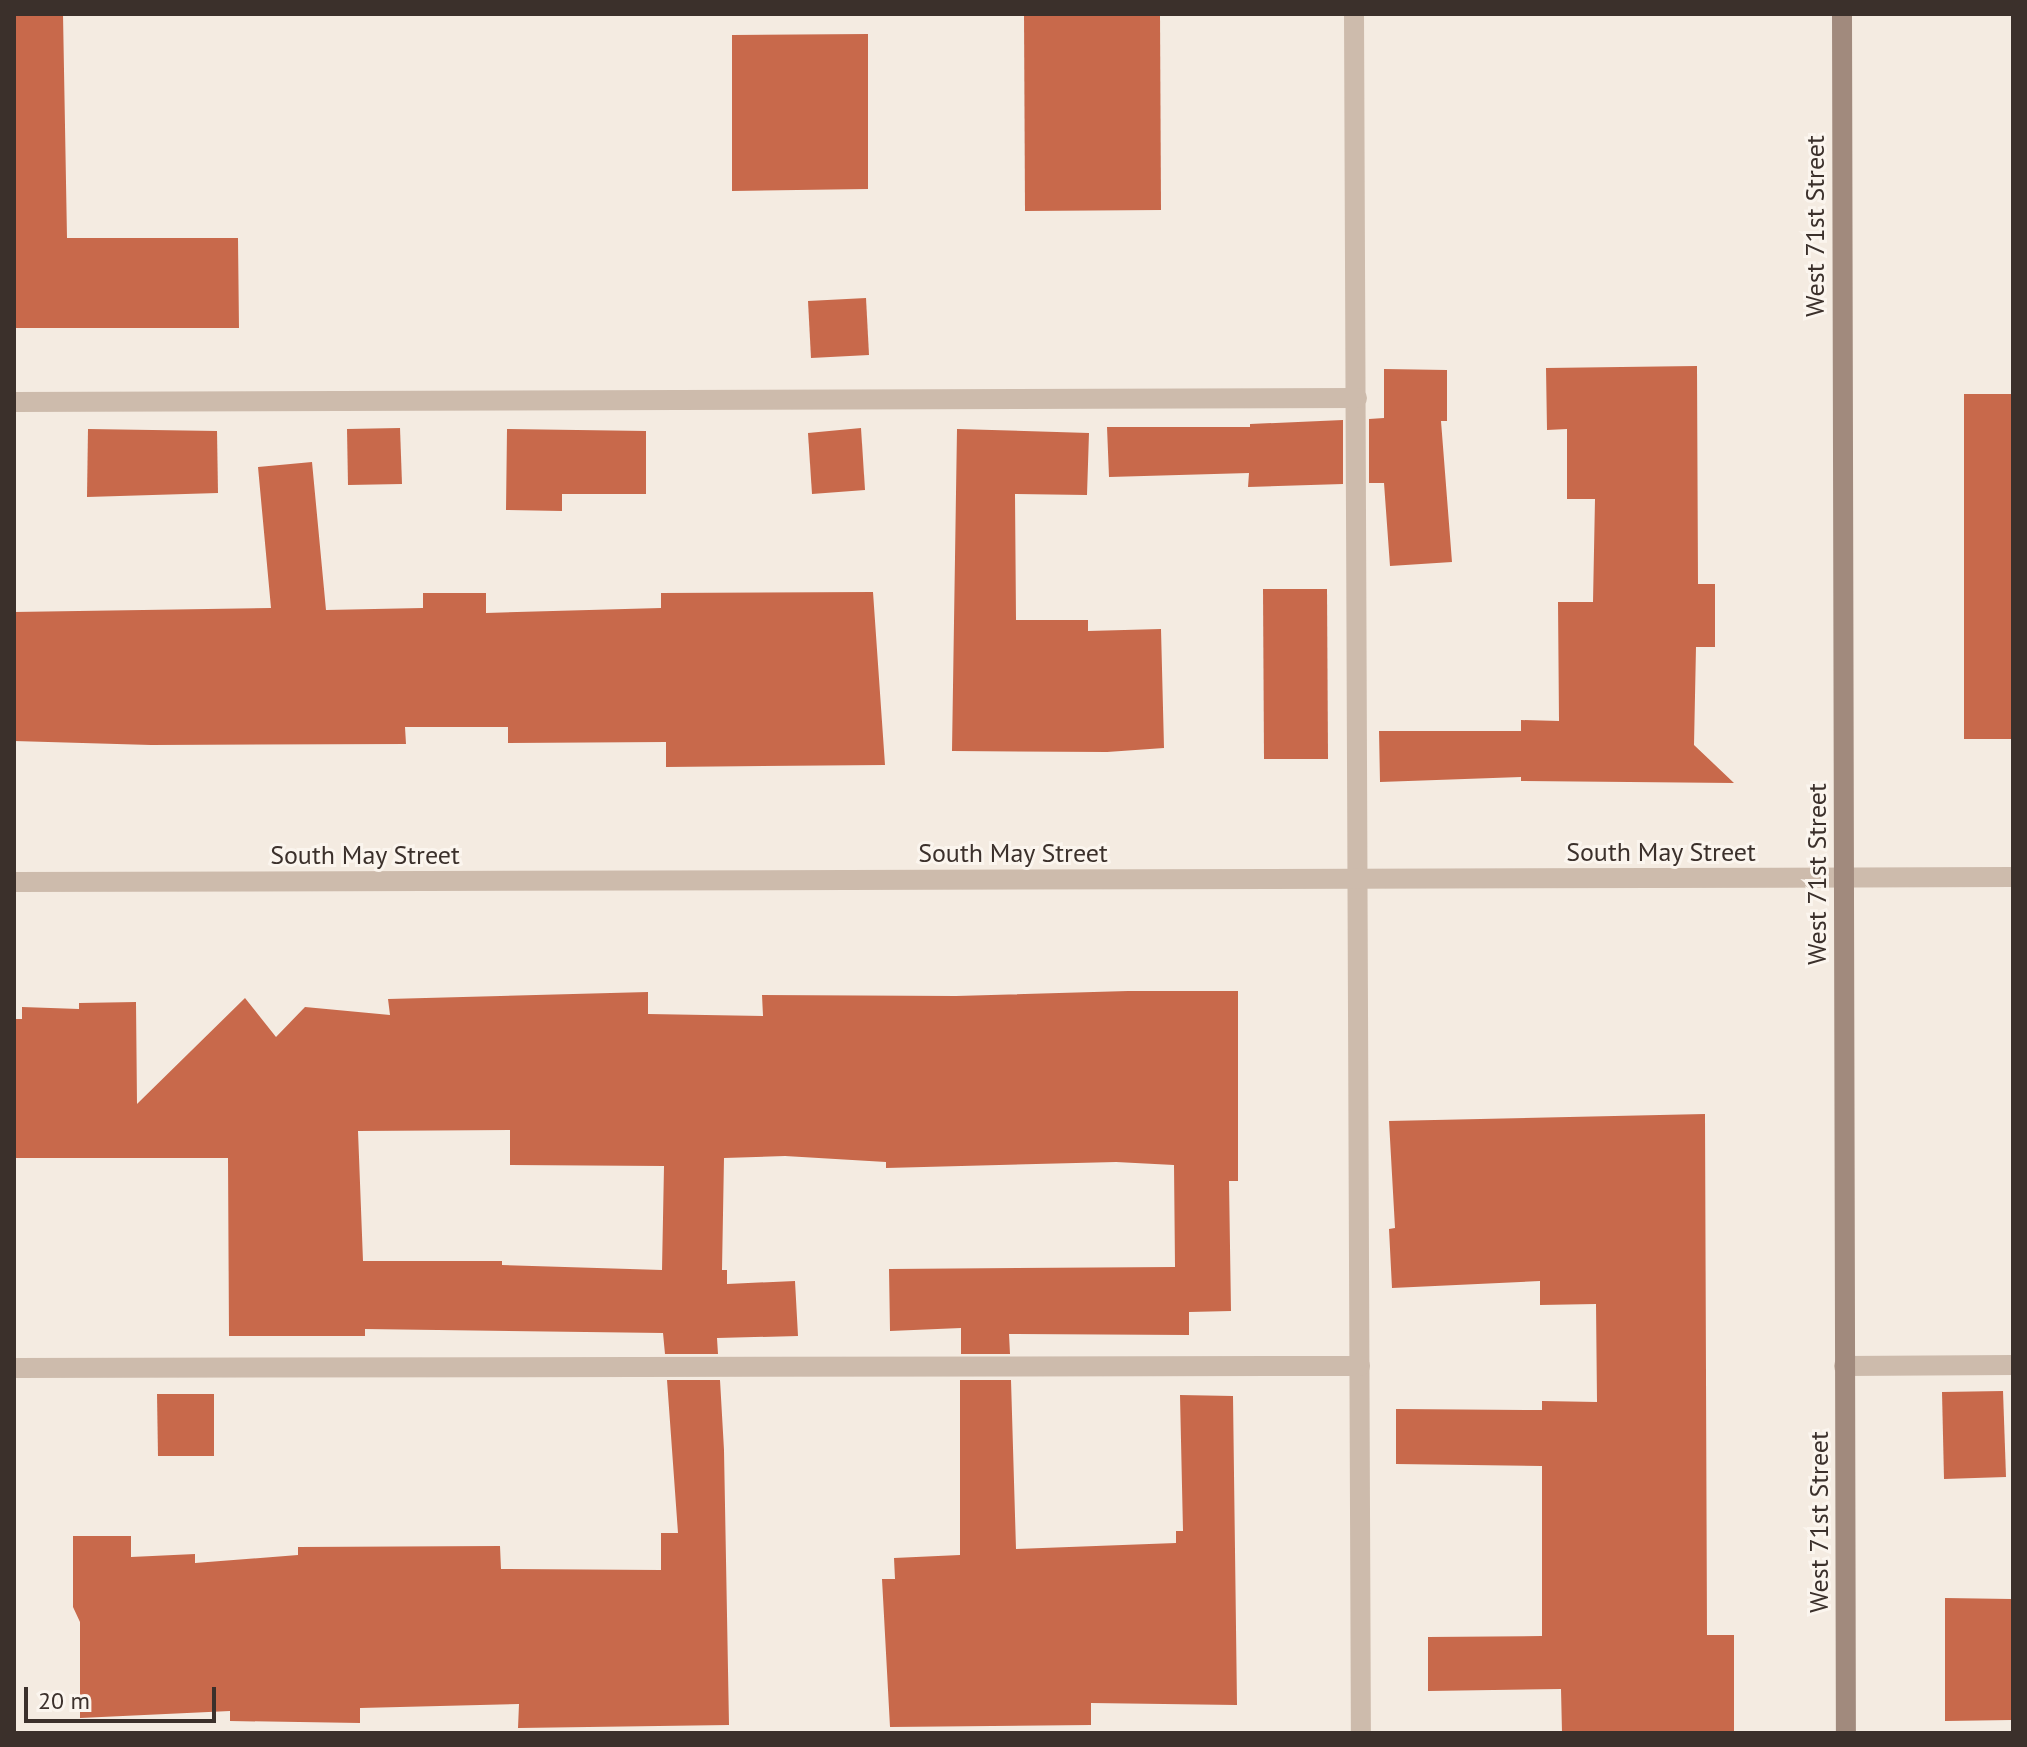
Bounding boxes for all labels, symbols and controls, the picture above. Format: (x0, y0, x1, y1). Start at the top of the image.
street label: West 71st Street (1799, 135, 1831, 317)
street label: West 71st Street (1801, 783, 1833, 965)
street label: South May Street (1566, 836, 1756, 868)
street label: South May Street (918, 837, 1108, 869)
street label: South May Street (270, 839, 460, 871)
street label: West 71st Street (1803, 1431, 1835, 1613)
scale bar (28, 1671, 220, 1721)
text: 20 m (38, 1685, 90, 1716)

